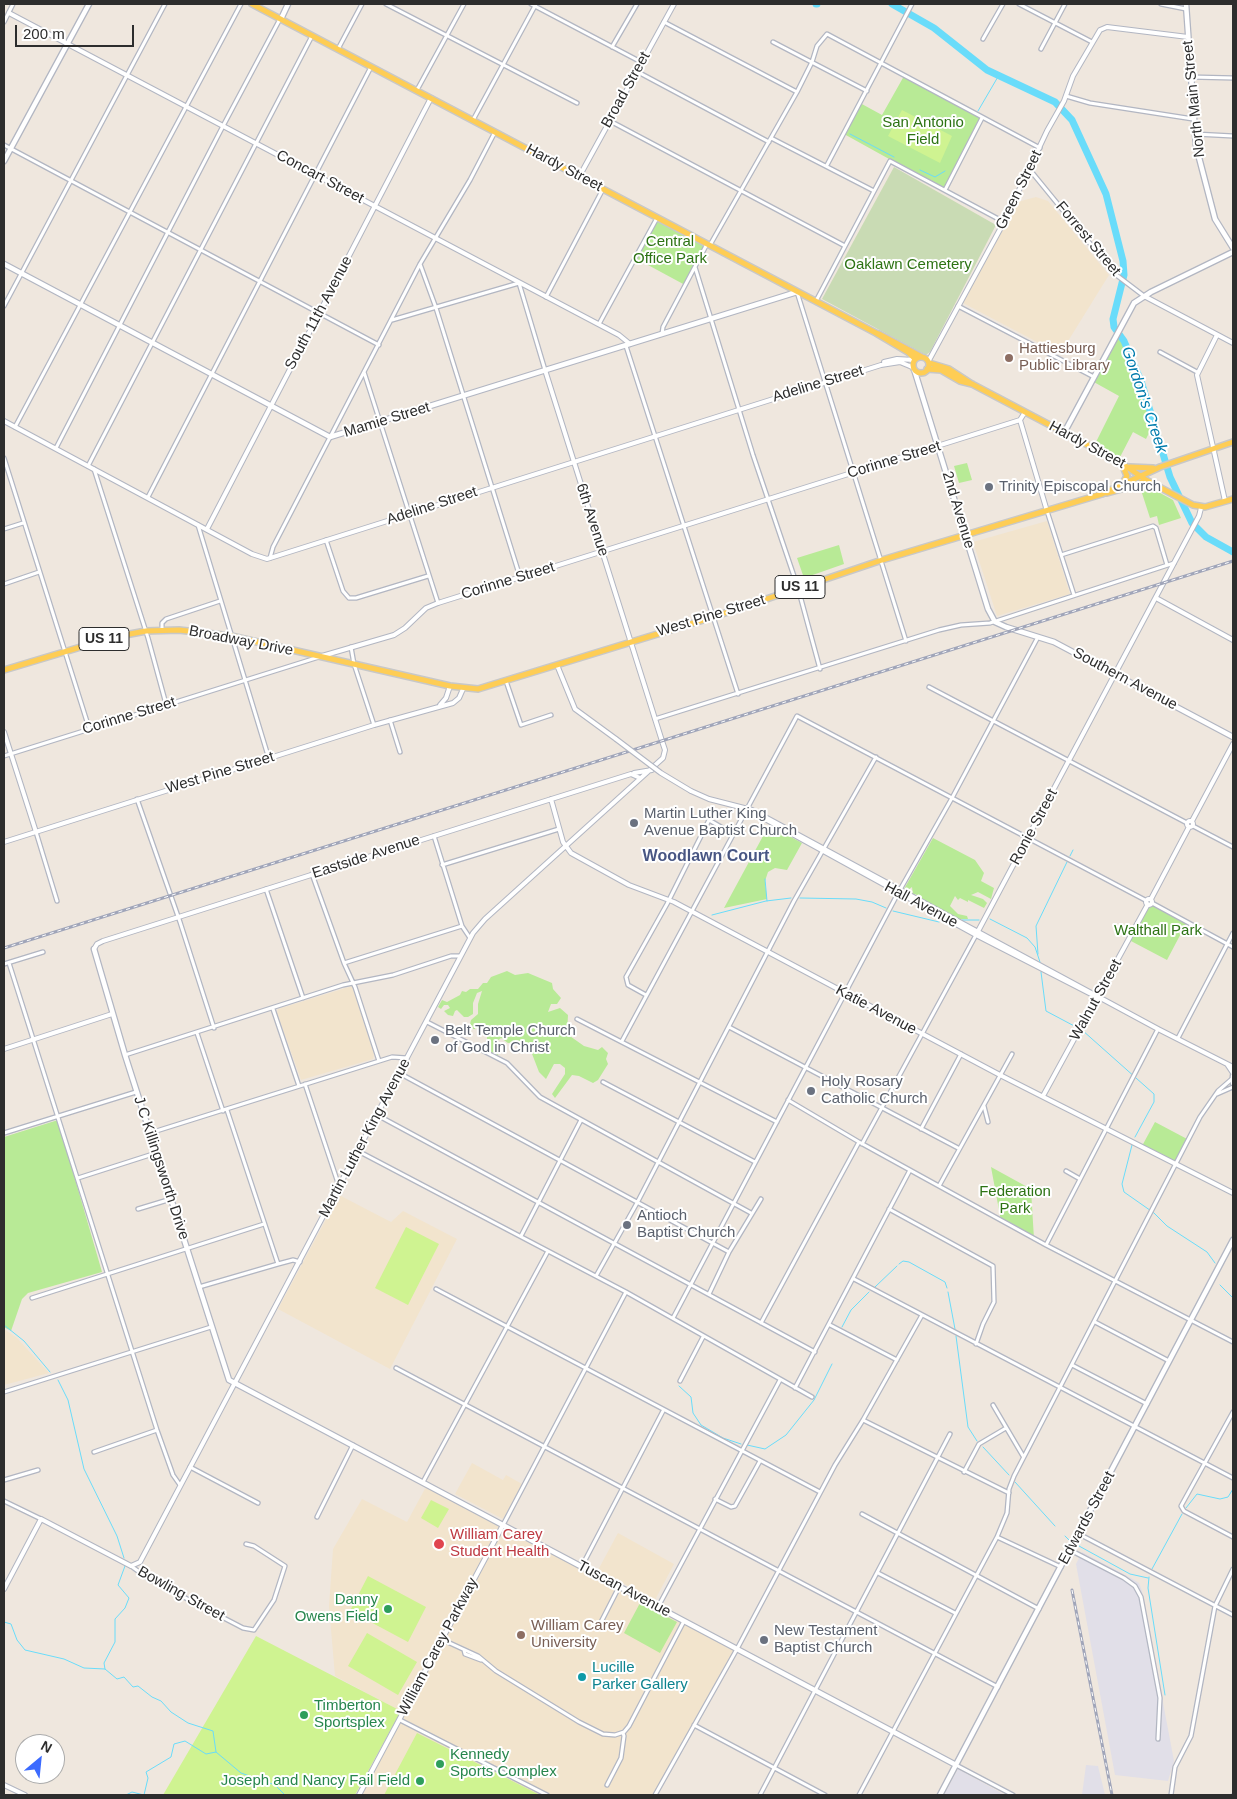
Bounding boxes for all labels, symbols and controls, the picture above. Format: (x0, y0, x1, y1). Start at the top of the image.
scale bar (18, 15, 136, 47)
text: 200 m (23, 25, 65, 42)
street label: North Main Street (1179, 40, 1209, 158)
street label: Broad Street (598, 49, 654, 131)
park label: San Antonio Field (882, 114, 964, 149)
street label: Hardy Street (523, 140, 605, 196)
street label: Concart Street (273, 146, 367, 208)
street label: Green Street (992, 147, 1046, 233)
street label: Forrest Street (1052, 198, 1124, 280)
park label: Central Office Park (633, 233, 707, 268)
street label: South 11th Avenue (281, 253, 357, 373)
park label: Oaklawn Cemetery (844, 256, 972, 274)
place label: Hattiesburg Public Library (1019, 340, 1110, 375)
water label: Gordon's Creek (1117, 344, 1171, 456)
marker: Hattiesburg Public Library (1003, 352, 1015, 364)
street label: Adeline Street (770, 362, 866, 406)
street label: Mamie Street (342, 398, 432, 442)
street label: Hardy Street (1046, 417, 1128, 473)
street label: Corinne Street (845, 437, 943, 483)
street label: 2nd Avenue (938, 469, 978, 551)
place label: Trinity Episcopal Church (999, 478, 1161, 496)
street label: 6th Avenue (572, 481, 612, 559)
marker: Trinity Episcopal Church (983, 481, 995, 493)
street label: Adeline Street (384, 483, 480, 529)
street label: Corinne Street (459, 558, 557, 604)
road number: US 11 (775, 576, 825, 598)
street label: West Pine Street (655, 591, 767, 641)
street label: Broadway Drive (187, 622, 295, 660)
road number: US 11 (79, 628, 129, 650)
street label: Southern Avenue (1070, 644, 1180, 714)
street label: Corinne Street (80, 693, 178, 739)
street label: West Pine Street (164, 748, 276, 798)
street label: Ronie Street (1006, 786, 1062, 868)
place label: Martin Luther King Avenue Baptist Church (644, 805, 797, 840)
marker: Martin Luther King Avenue Baptist Church (628, 817, 640, 829)
street label: Eastside Avenue (310, 831, 422, 883)
district label: Woodlawn Court (643, 847, 769, 867)
street label: Hall Avenue (881, 878, 961, 932)
park label: Walthall Park (1114, 922, 1202, 940)
street label: Walnut Street (1066, 956, 1126, 1044)
street label: Katie Avenue (833, 981, 919, 1039)
place label: Belt Temple Church of God in Christ (445, 1022, 576, 1057)
marker: Belt Temple Church of God in Christ (429, 1034, 441, 1046)
street label: Martin Luther King Avenue (315, 1055, 415, 1221)
place label: Holy Rosary Catholic Church (821, 1073, 928, 1108)
marker: Holy Rosary Catholic Church (805, 1085, 817, 1097)
street label: J C Killingsworth Drive (129, 1094, 193, 1242)
park label: Federation Park (979, 1183, 1051, 1218)
place label: Antioch Baptist Church (637, 1207, 735, 1242)
marker: Antioch Baptist Church (621, 1219, 633, 1231)
street label: Edwards Street (1055, 1469, 1119, 1567)
place label: William Carey Student Health (450, 1526, 549, 1561)
marker: William Carey Student Health (432, 1537, 446, 1551)
street label: Tuscan Avenue (574, 1557, 674, 1621)
street label: Bowling Street (134, 1563, 228, 1625)
street label: William Carey Parkway (394, 1575, 482, 1719)
place label: Danny Owens Field (295, 1591, 378, 1626)
marker: Danny Owens Field (382, 1603, 394, 1615)
place label: William Carey University (531, 1617, 624, 1652)
place label: New Testament Baptist Church (774, 1622, 877, 1657)
marker: William Carey University (515, 1629, 527, 1641)
marker: New Testament Baptist Church (758, 1634, 770, 1646)
place label: Lucille Parker Gallery (592, 1659, 688, 1694)
marker: Lucille Parker Gallery (576, 1671, 588, 1683)
place label: Timberton Sportsplex (314, 1697, 385, 1732)
marker: Timberton Sportsplex (298, 1709, 310, 1721)
north arrow (15, 1734, 65, 1784)
text: N (38, 1737, 55, 1756)
place label: Kennedy Sports Complex (450, 1746, 557, 1781)
marker: Kennedy Sports Complex (434, 1758, 446, 1770)
place label: Joseph and Nancy Fail Field (221, 1772, 410, 1790)
marker: Joseph and Nancy Fail Field (414, 1775, 426, 1787)

